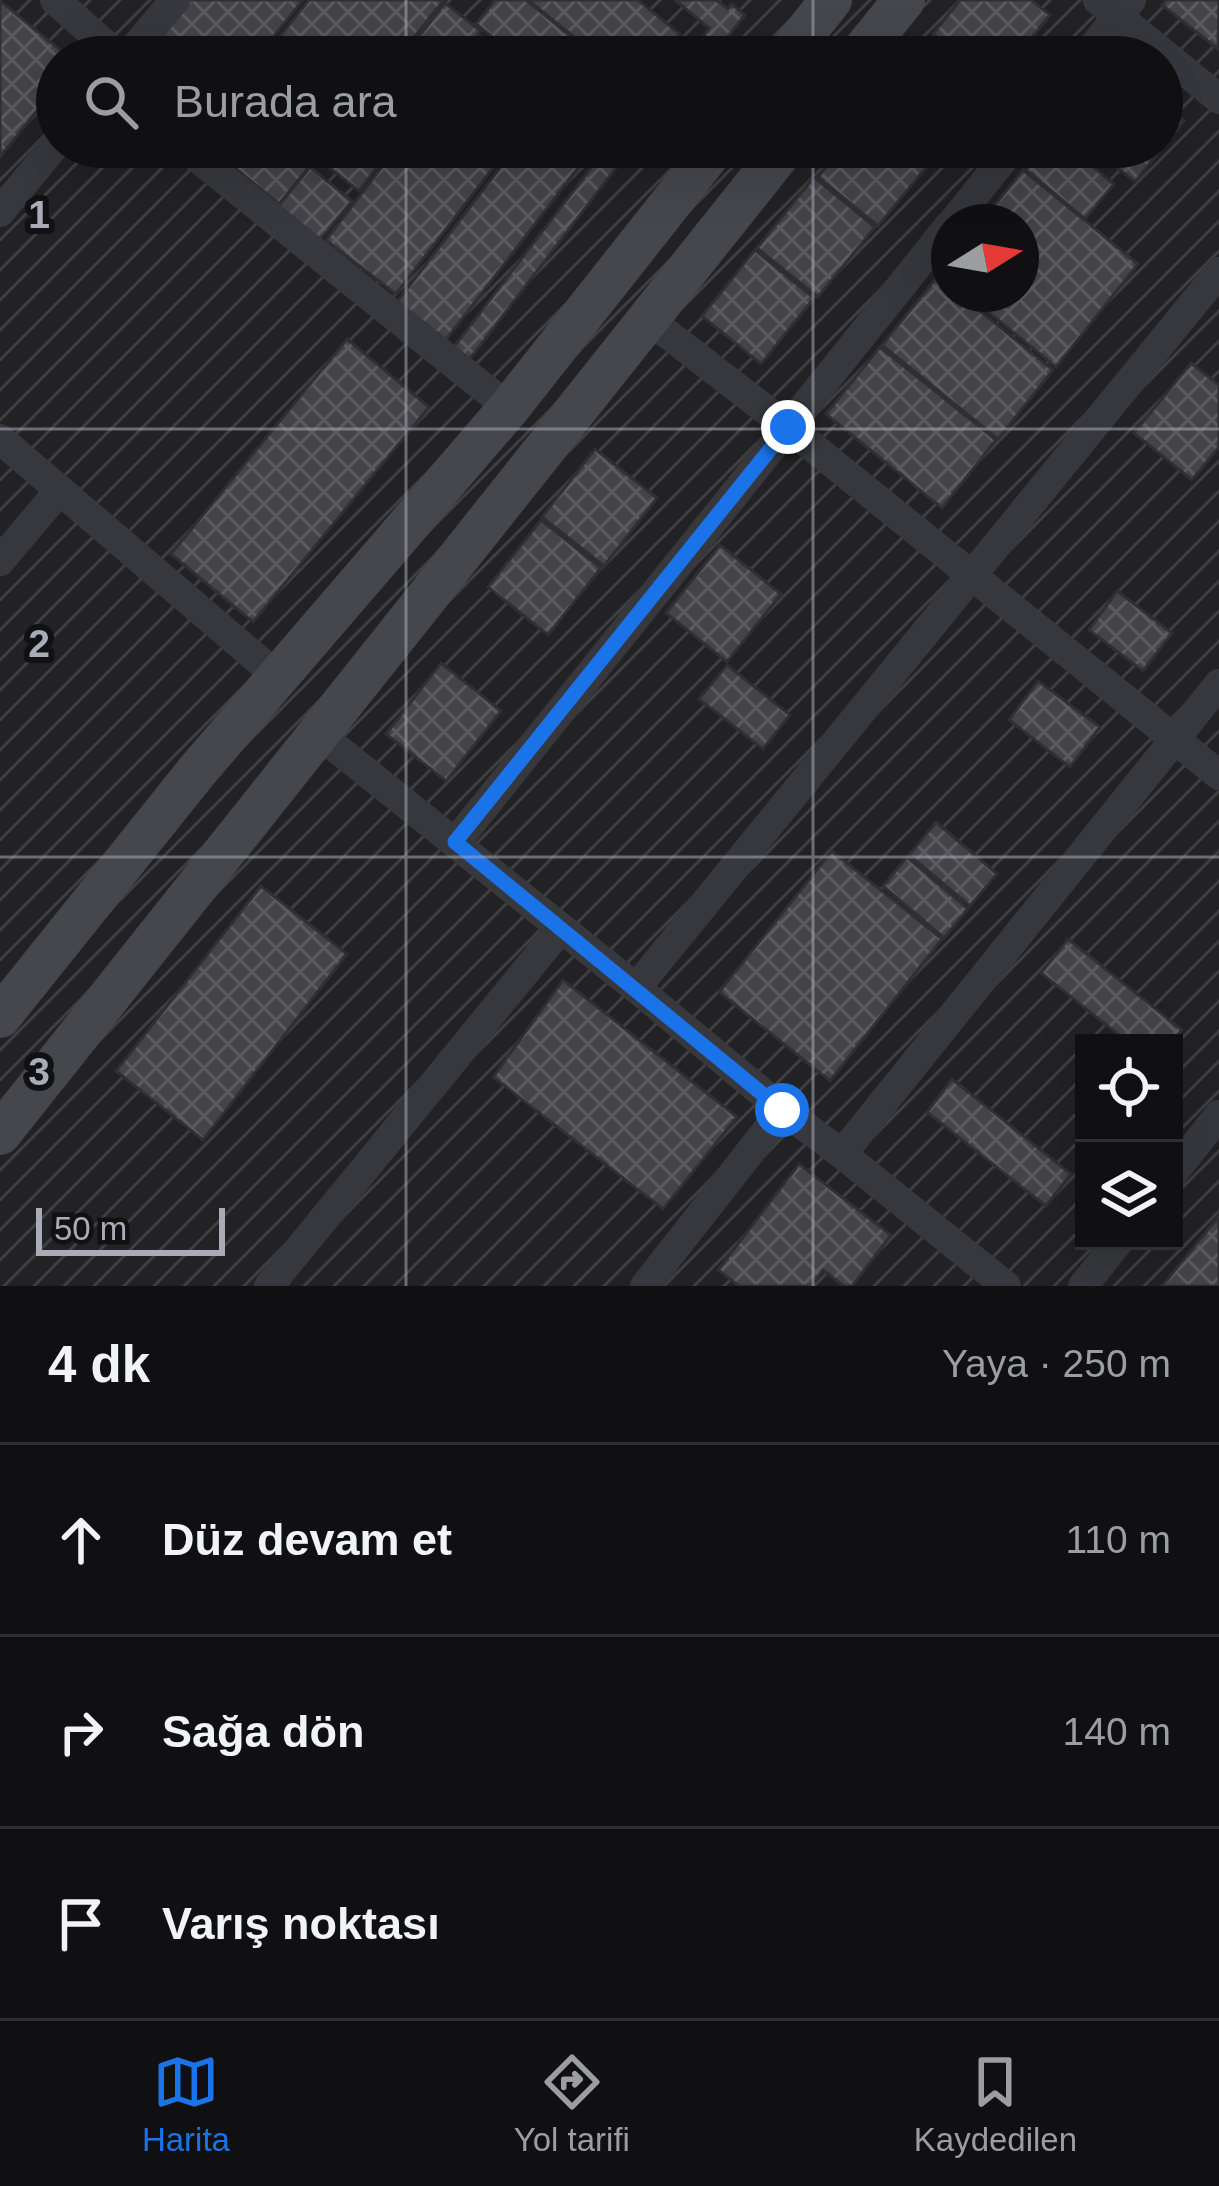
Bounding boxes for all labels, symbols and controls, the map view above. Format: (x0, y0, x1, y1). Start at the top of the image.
search box (36, 36, 1183, 168)
icon: search (78, 69, 144, 135)
text: Burada ara (174, 76, 397, 127)
text: 1 (28, 193, 50, 236)
north arrow (931, 204, 1039, 312)
route end (761, 400, 815, 454)
text: 2 (28, 622, 50, 665)
map controls (1075, 1034, 1183, 1250)
button: locate (1075, 1034, 1183, 1142)
text: 3 (28, 1050, 50, 1093)
route start (755, 1083, 809, 1137)
button: layers (1075, 1142, 1183, 1250)
scale bar (36, 1202, 225, 1255)
text: 50 m (54, 1210, 127, 1247)
text: 4 dk (48, 1336, 150, 1393)
text: Yaya · 250 m (942, 1342, 1171, 1385)
icon: ahead (48, 1507, 114, 1573)
text: Düz devam et (162, 1514, 452, 1565)
text: 110 m (1066, 1518, 1171, 1561)
icon: right (48, 1699, 114, 1765)
text: Sağa dön (162, 1706, 365, 1757)
text: 140 m (1063, 1710, 1171, 1753)
icon: arrive (48, 1891, 114, 1957)
text: Varış noktası (162, 1898, 440, 1949)
tab: Harita (142, 2049, 230, 2159)
tab: Yol tarifi (514, 2049, 630, 2159)
tab: Kaydedilen (914, 2049, 1077, 2159)

